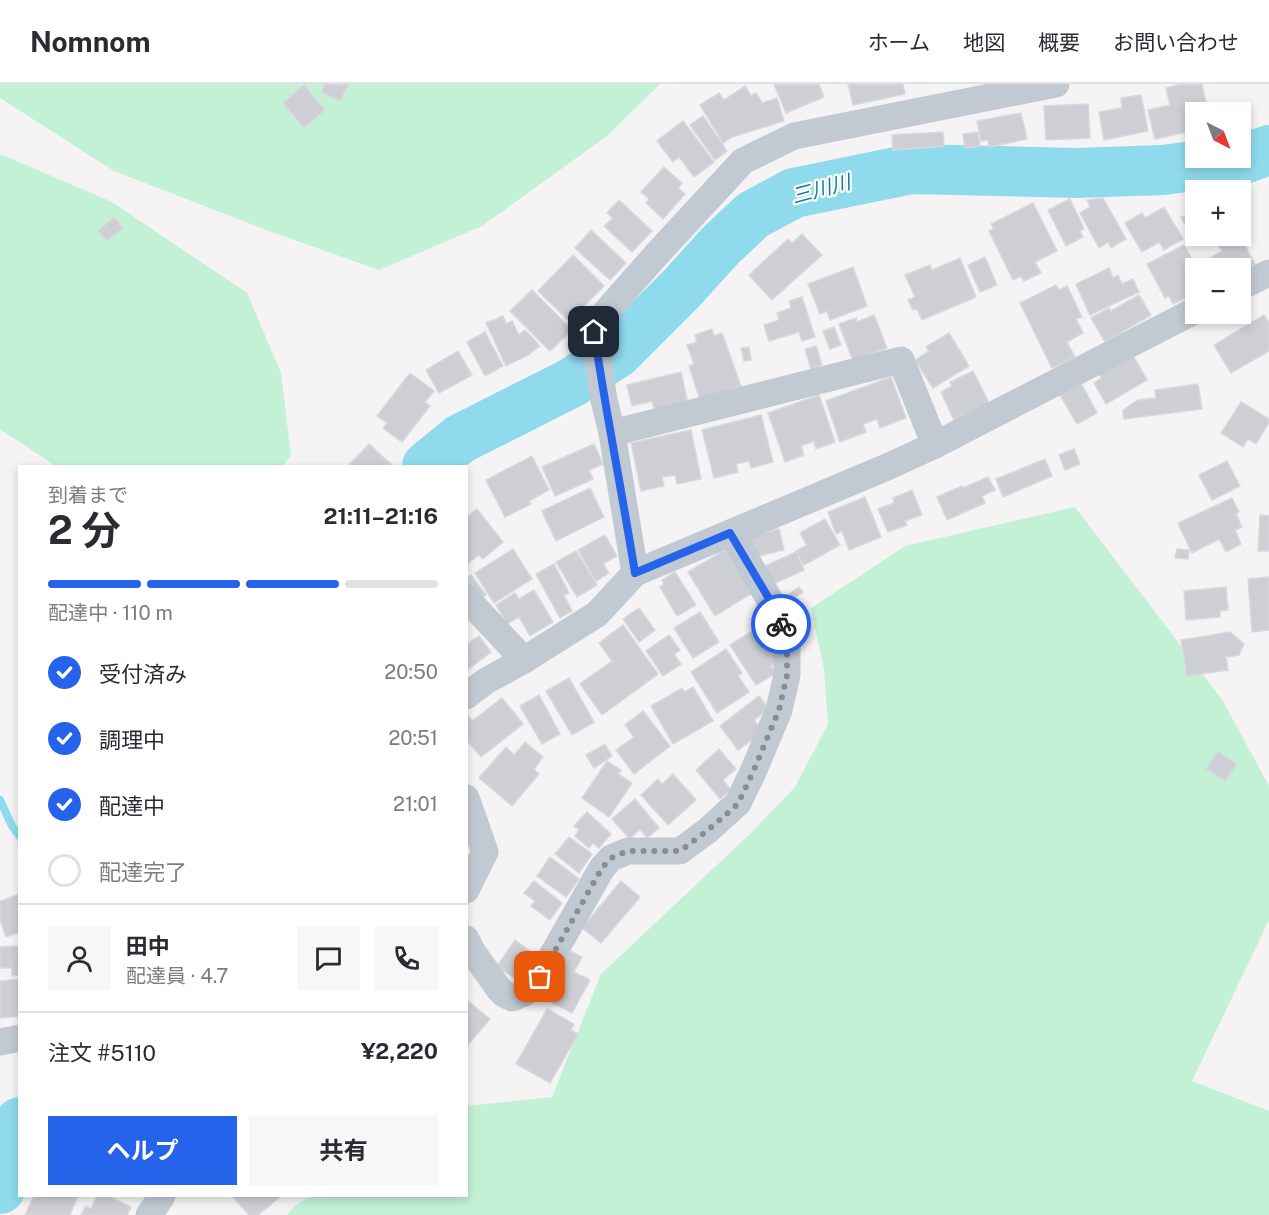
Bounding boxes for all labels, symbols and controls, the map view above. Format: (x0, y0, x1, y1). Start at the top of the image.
text: Nomnom (30, 25, 151, 58)
text: ホーム (868, 30, 930, 55)
text: 地図 (963, 30, 1005, 55)
text: 概要 (1038, 30, 1080, 55)
text: お問い合わせ (1113, 30, 1239, 55)
north arrow (1185, 102, 1251, 168)
map controls (1185, 102, 1251, 324)
water label: 三川川 (789, 169, 855, 208)
button: + (1185, 180, 1251, 246)
button: − (1185, 258, 1251, 324)
pin (568, 306, 619, 357)
icon: home (577, 315, 610, 348)
text: 到着まで (48, 483, 128, 507)
text: 21:11–21:16 (324, 503, 438, 529)
text: 2 分 (48, 507, 121, 553)
courier (751, 594, 811, 654)
text: 配達中 · 110 m (48, 601, 173, 625)
icon: bike (765, 608, 798, 641)
icon: check (48, 656, 81, 689)
text: 20:50 (384, 660, 438, 684)
text: 受付済み (99, 661, 187, 687)
icon: check (48, 722, 81, 755)
text: 20:51 (388, 726, 438, 750)
text: 調理中 (99, 727, 165, 753)
icon: check (48, 788, 81, 821)
text: 21:01 (393, 792, 438, 816)
text: 配達中 (99, 793, 165, 819)
text: 配達完了 (99, 859, 187, 885)
button: person (48, 927, 111, 990)
button: chat (297, 927, 360, 990)
button: phone (375, 927, 438, 990)
text: 田中 (126, 933, 170, 959)
pin (514, 951, 565, 1002)
icon: bag (523, 960, 556, 993)
text: 配達員 · 4.7 (126, 964, 228, 988)
text: ¥2,220 (361, 1038, 438, 1064)
text: 注文 #5110 (48, 1040, 156, 1066)
button: ヘルプ (48, 1116, 237, 1185)
button: 共有 (249, 1116, 438, 1185)

